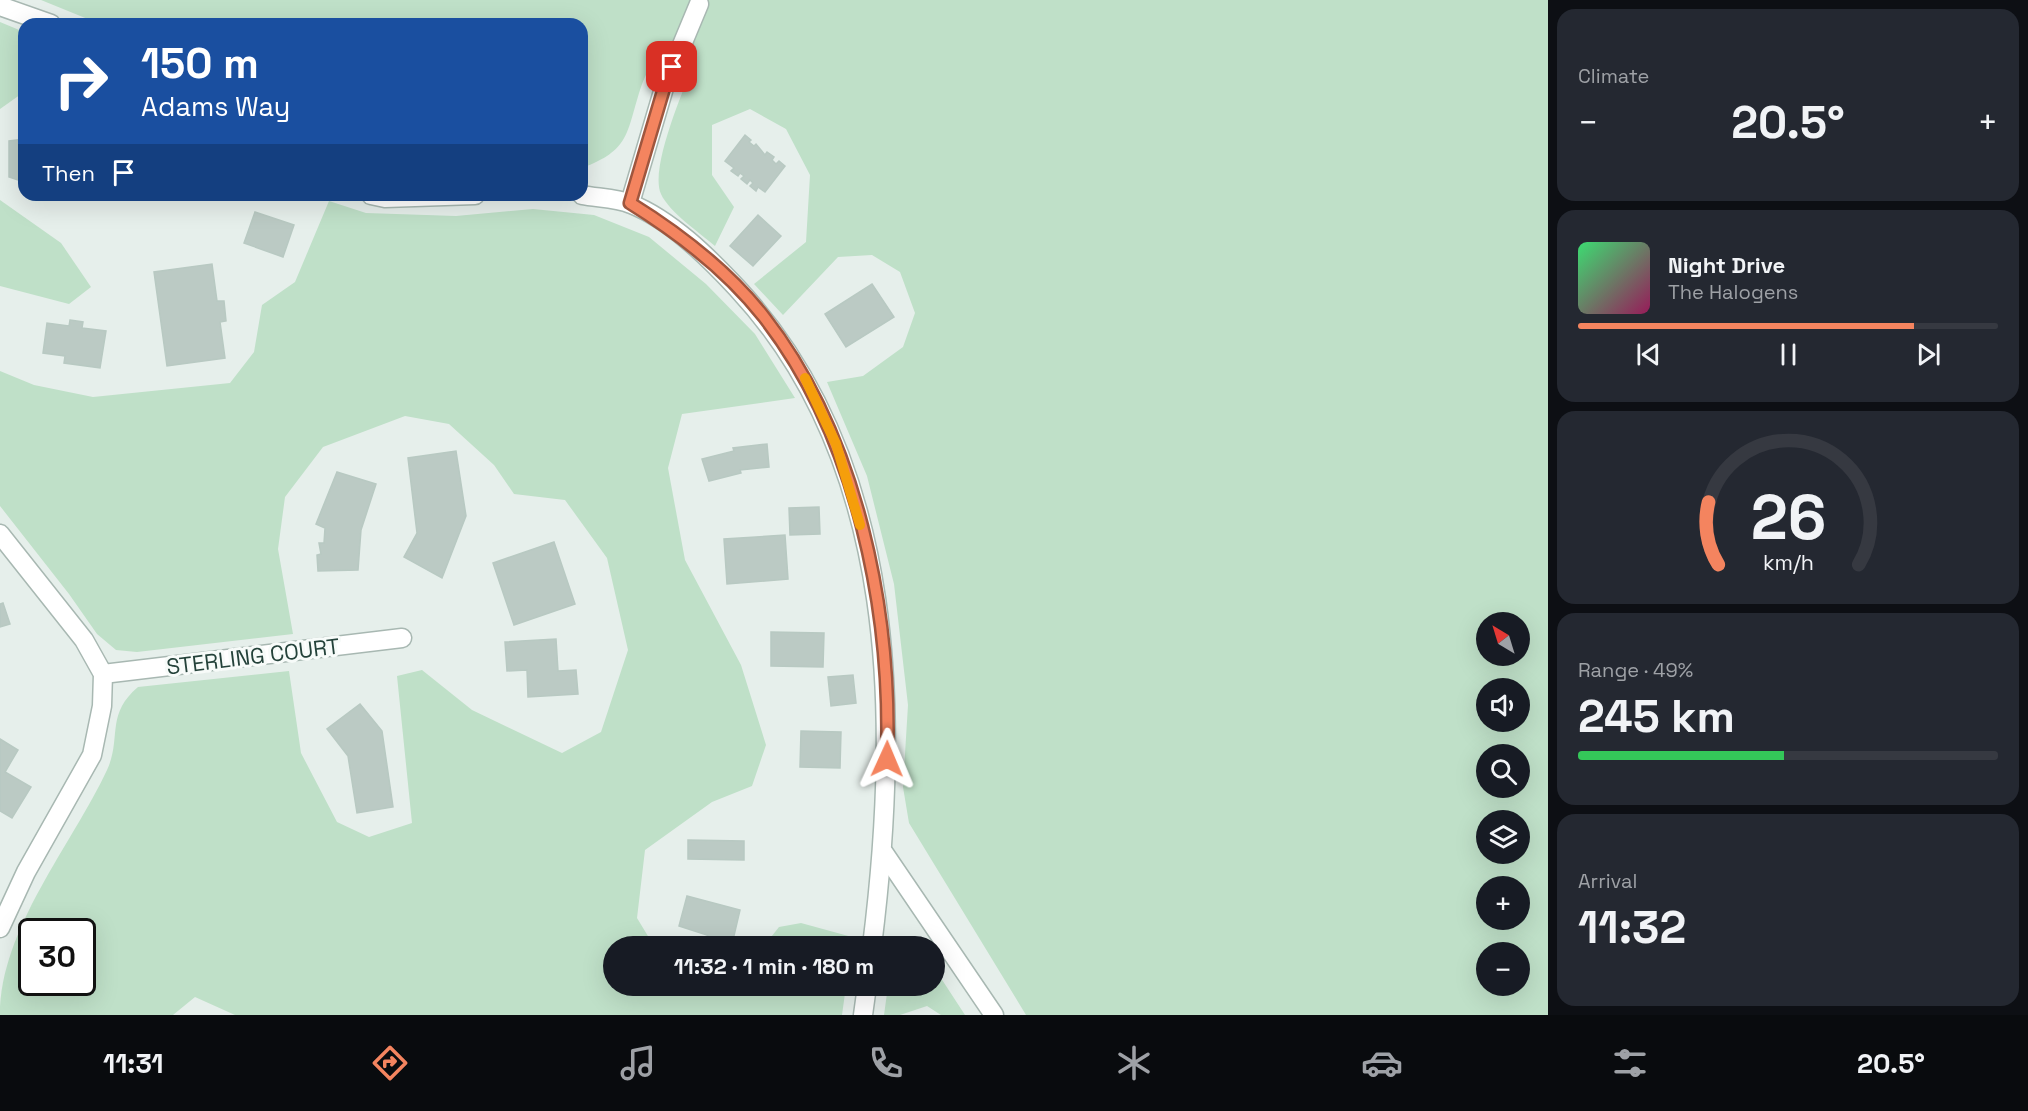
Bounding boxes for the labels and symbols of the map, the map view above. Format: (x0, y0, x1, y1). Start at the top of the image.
pin (646, 41, 697, 92)
north arrow (1476, 612, 1530, 666)
street label: STERLING COURT (165, 631, 341, 681)
position arrow (855, 727, 919, 791)
speed limit sign: 30 (18, 918, 96, 996)

